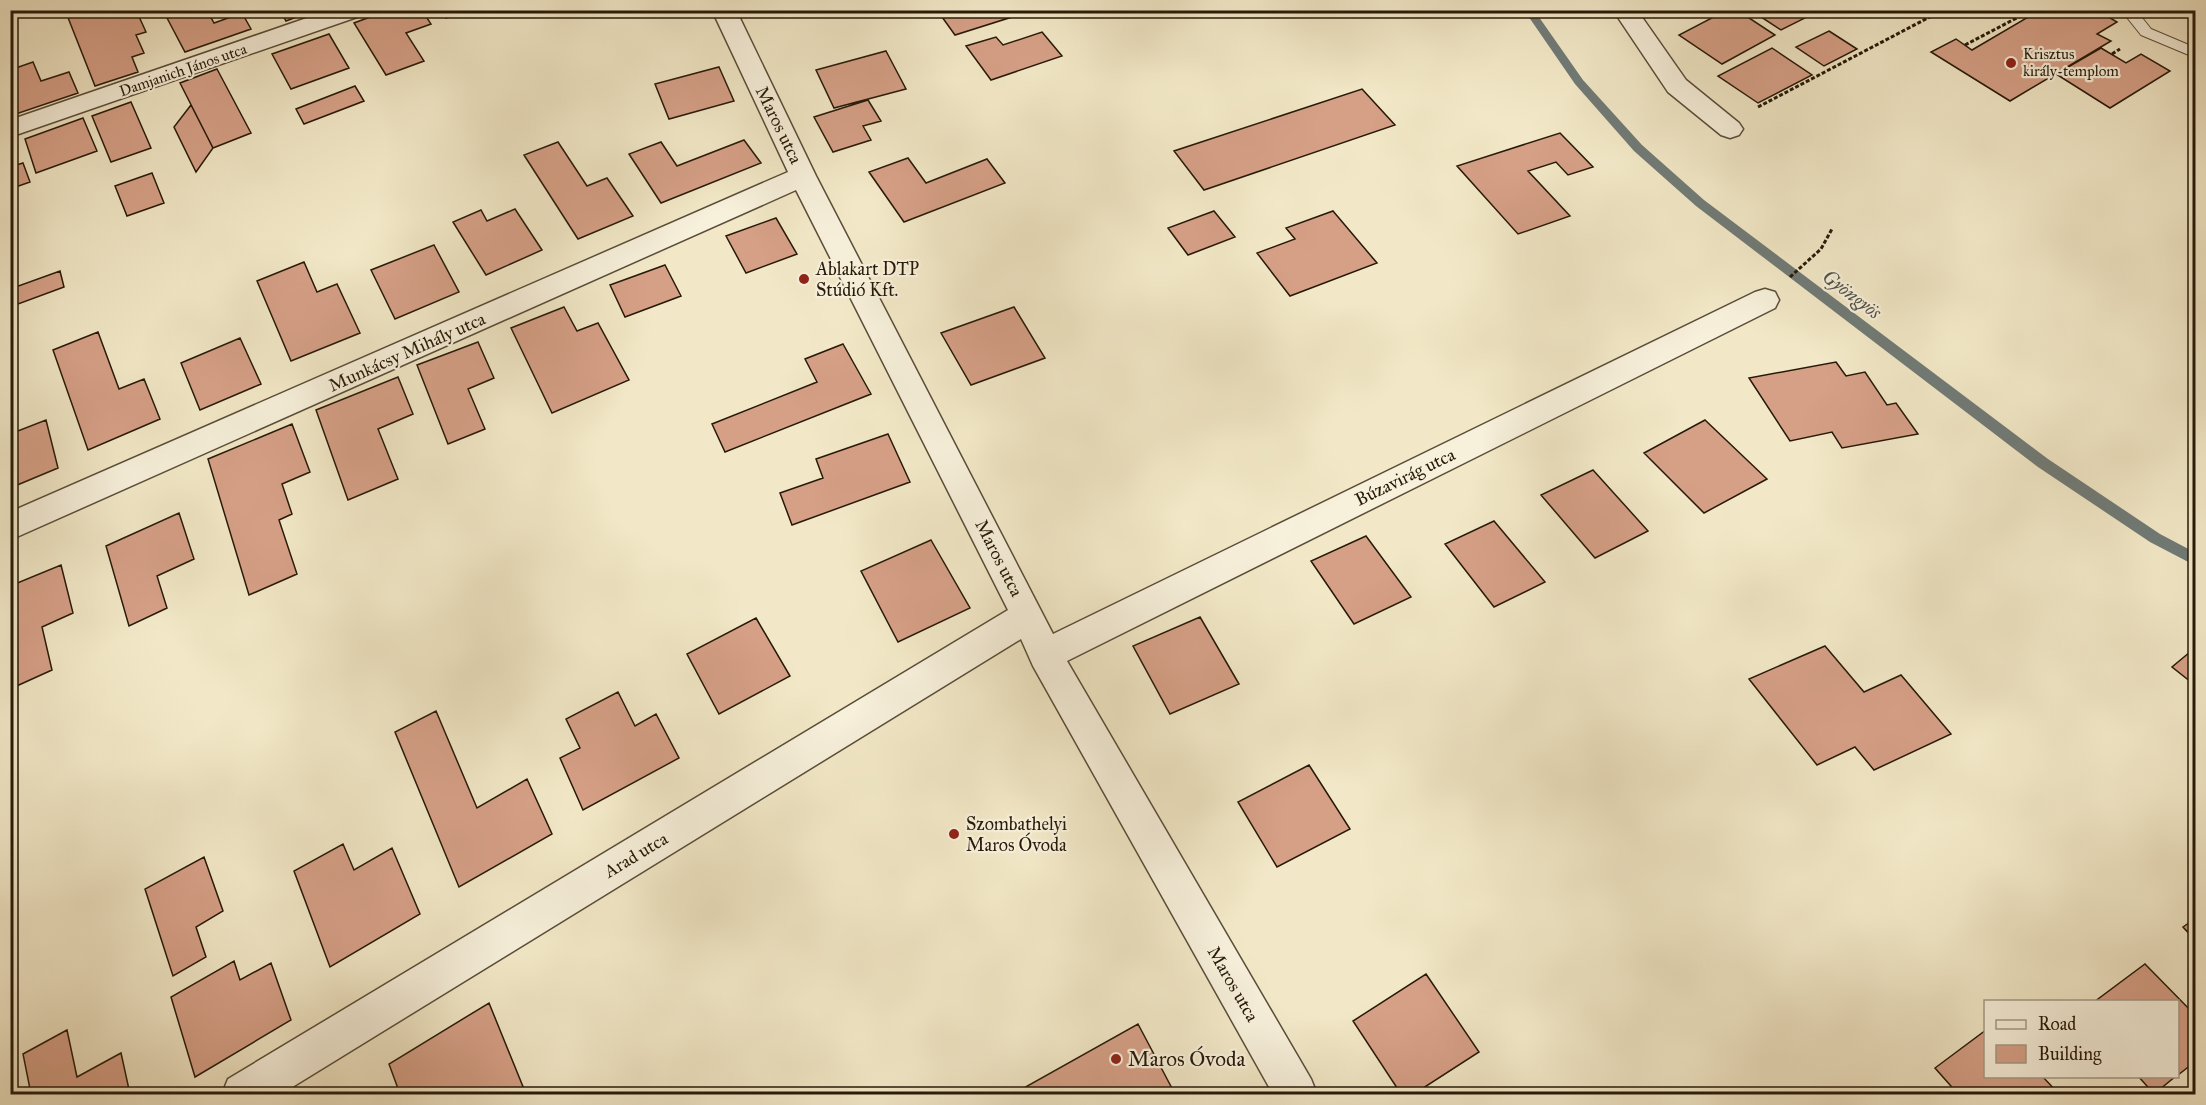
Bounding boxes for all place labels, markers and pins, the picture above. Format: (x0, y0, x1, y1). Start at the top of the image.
place label: Krisztus király-templom (2023, 45, 2119, 80)
marker: Krisztus király-templom (2004, 56, 2018, 70)
place label: Ablakart DTP Stúdió Kft. (815, 258, 919, 301)
marker: Ablakart DTP Stúdió Kft. (797, 272, 811, 286)
place label: Szombathelyi Maros Óvoda (966, 813, 1067, 856)
marker: Szombathelyi Maros Óvoda (947, 827, 961, 841)
place label: Maros Óvoda (1128, 1045, 1245, 1072)
marker: Maros Óvoda (1109, 1052, 1123, 1066)

